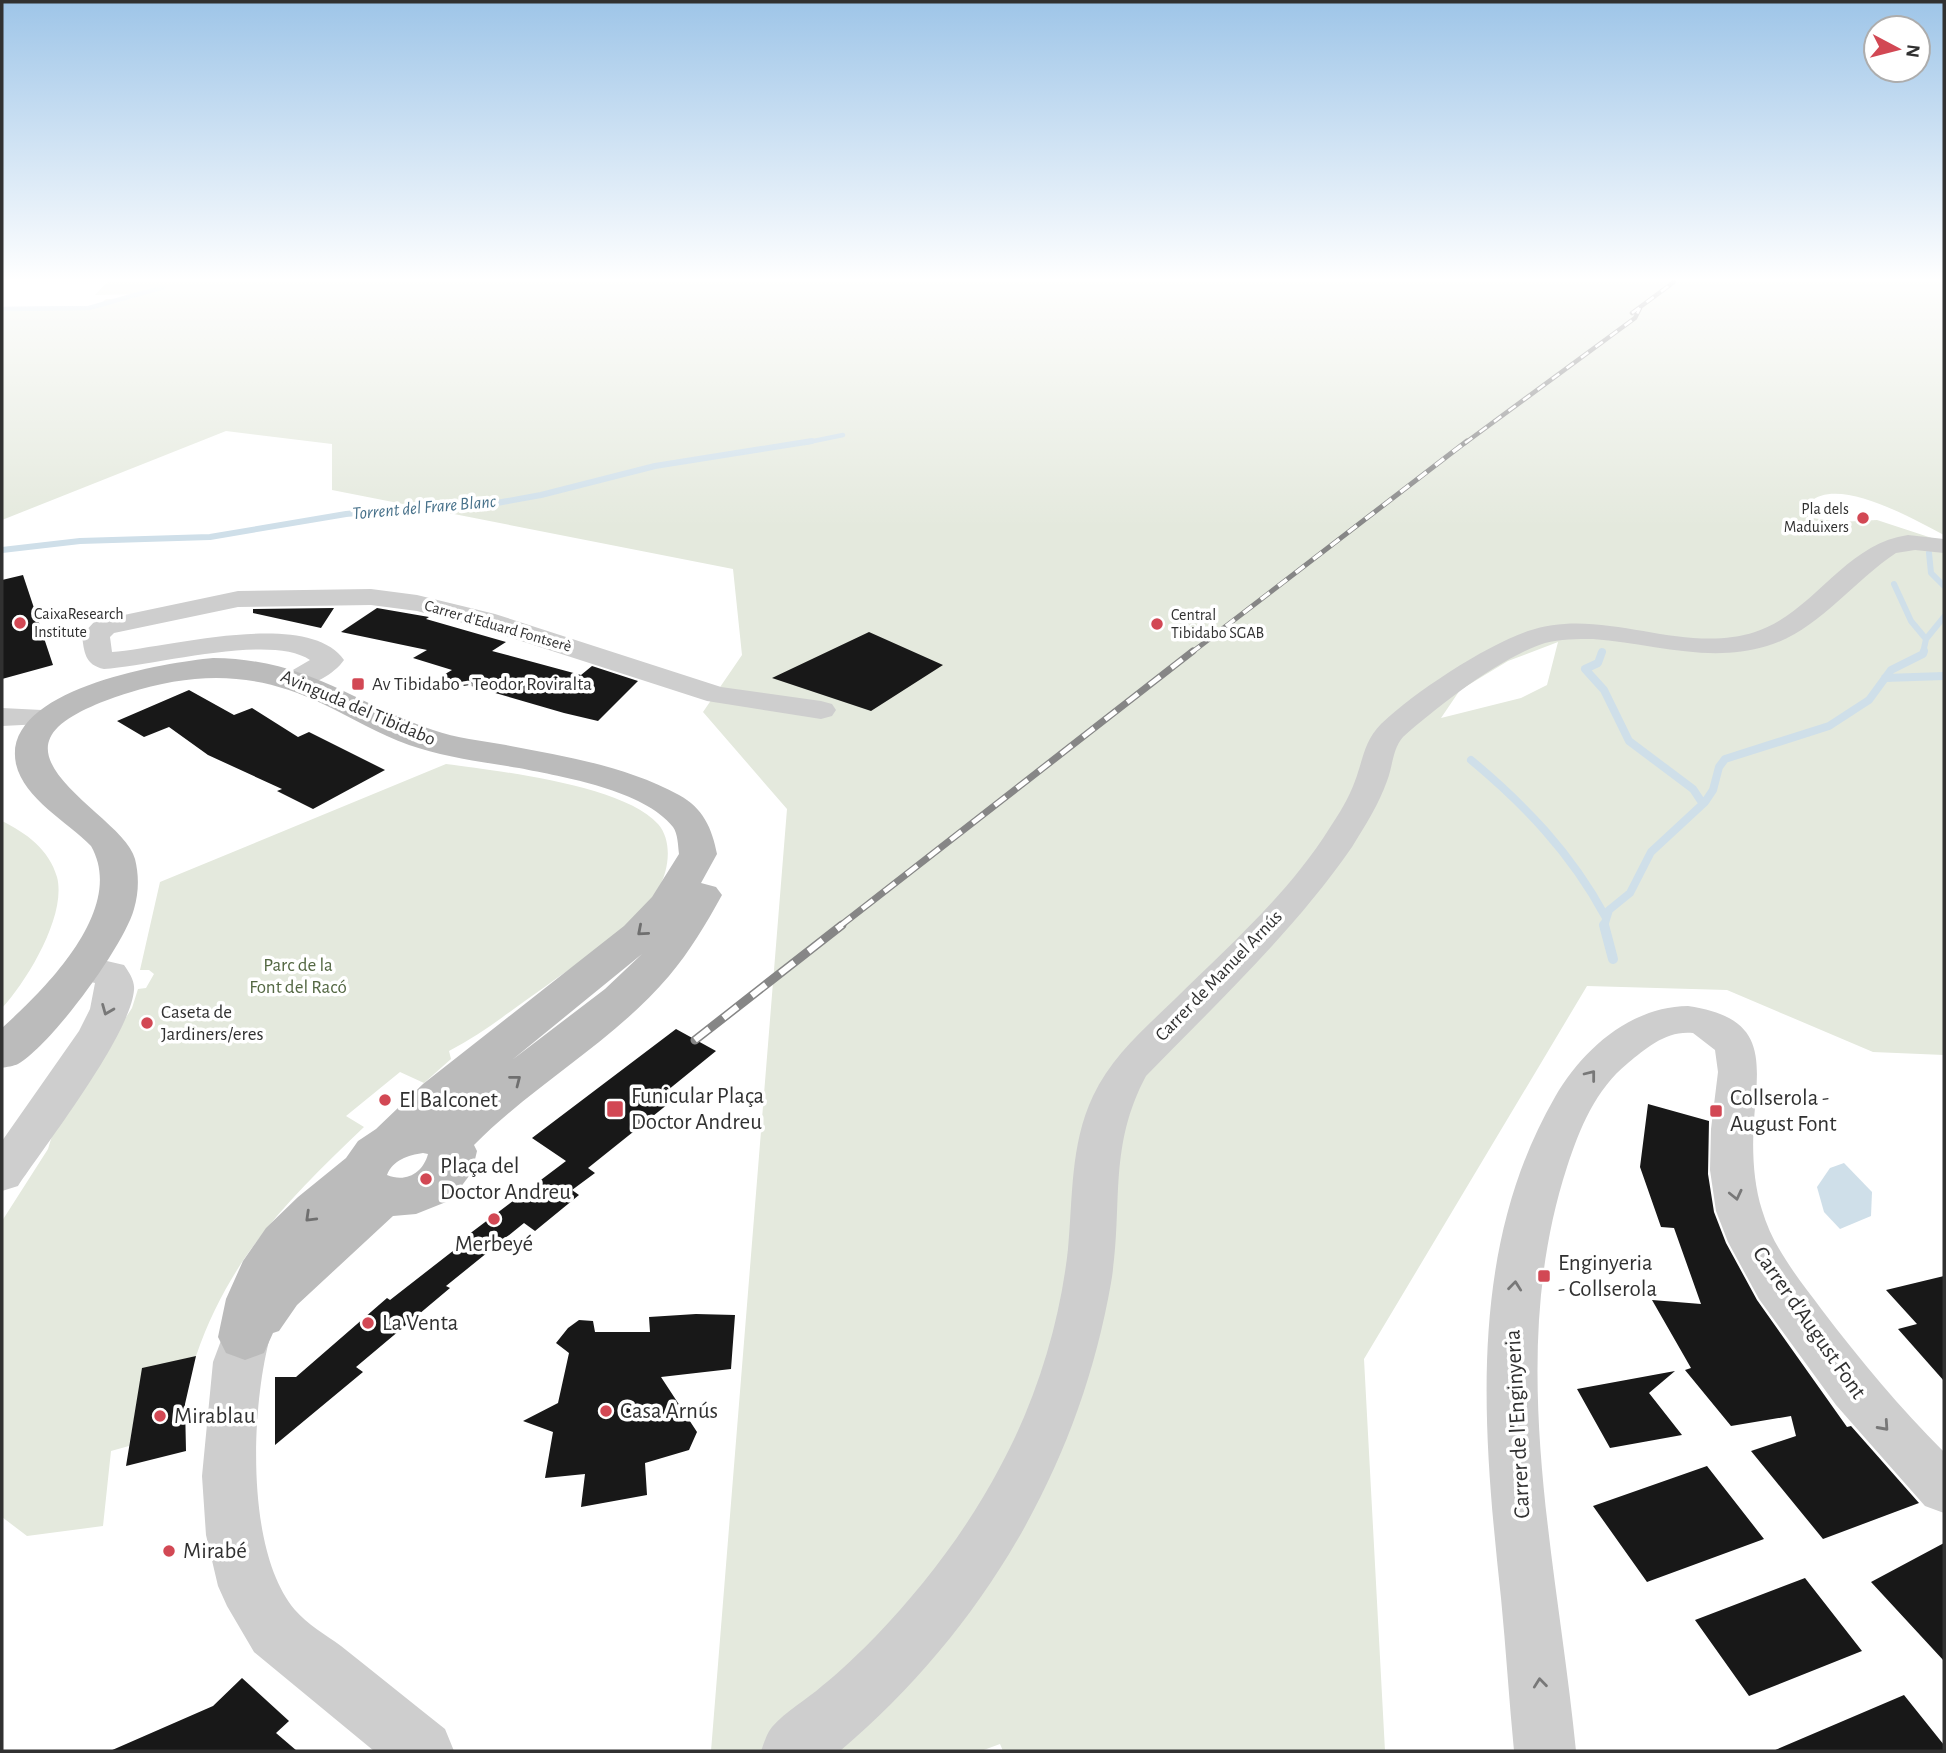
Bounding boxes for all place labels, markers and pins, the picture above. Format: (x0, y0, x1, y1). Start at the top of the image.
place label: Pla dels Maduixers (1784, 501, 1849, 535)
marker: Pla dels Maduixers (1855, 510, 1871, 526)
place label: CaixaResearch Institute (34, 606, 123, 640)
place label: Central Tibidabo SGAB (1171, 607, 1264, 641)
marker: CaixaResearch Institute (12, 615, 28, 631)
marker: Central Tibidabo SGAB (1149, 616, 1165, 632)
place label: Av Tibidabo - Teodor Roviralta (372, 675, 592, 694)
marker: Av Tibidabo - Teodor Roviralta (350, 676, 366, 692)
place label: Caseta de Jardiners/eres (161, 1003, 264, 1044)
marker: Caseta de Jardiners/eres (139, 1015, 155, 1031)
place label: Funicular Plaça Doctor Andreu (631, 1085, 764, 1134)
place label: Collserola - August Font (1730, 1087, 1837, 1136)
place label: El Balconet (399, 1089, 499, 1112)
marker: El Balconet (377, 1092, 393, 1108)
marker: Funicular Plaça Doctor Andreu (605, 1099, 625, 1119)
marker: Collserola - August Font (1708, 1103, 1724, 1119)
place label: Plaça del Doctor Andreu (440, 1155, 571, 1204)
marker: Plaça del Doctor Andreu (418, 1171, 434, 1187)
marker: Merbeyé (486, 1211, 502, 1227)
place label: Merbeyé (455, 1233, 533, 1256)
place label: Enginyeria - Collserola (1558, 1252, 1657, 1301)
marker: Enginyeria - Collserola (1536, 1268, 1552, 1284)
place label: La Venta (382, 1312, 458, 1335)
marker: La Venta (360, 1315, 376, 1331)
place label: Casa Arnús (620, 1400, 718, 1423)
marker: Casa Arnús (598, 1403, 614, 1419)
place label: Mirablau (174, 1405, 256, 1428)
marker: Mirablau (152, 1408, 168, 1424)
place label: Mirabé (183, 1540, 247, 1563)
marker: Mirabé (161, 1543, 177, 1559)

